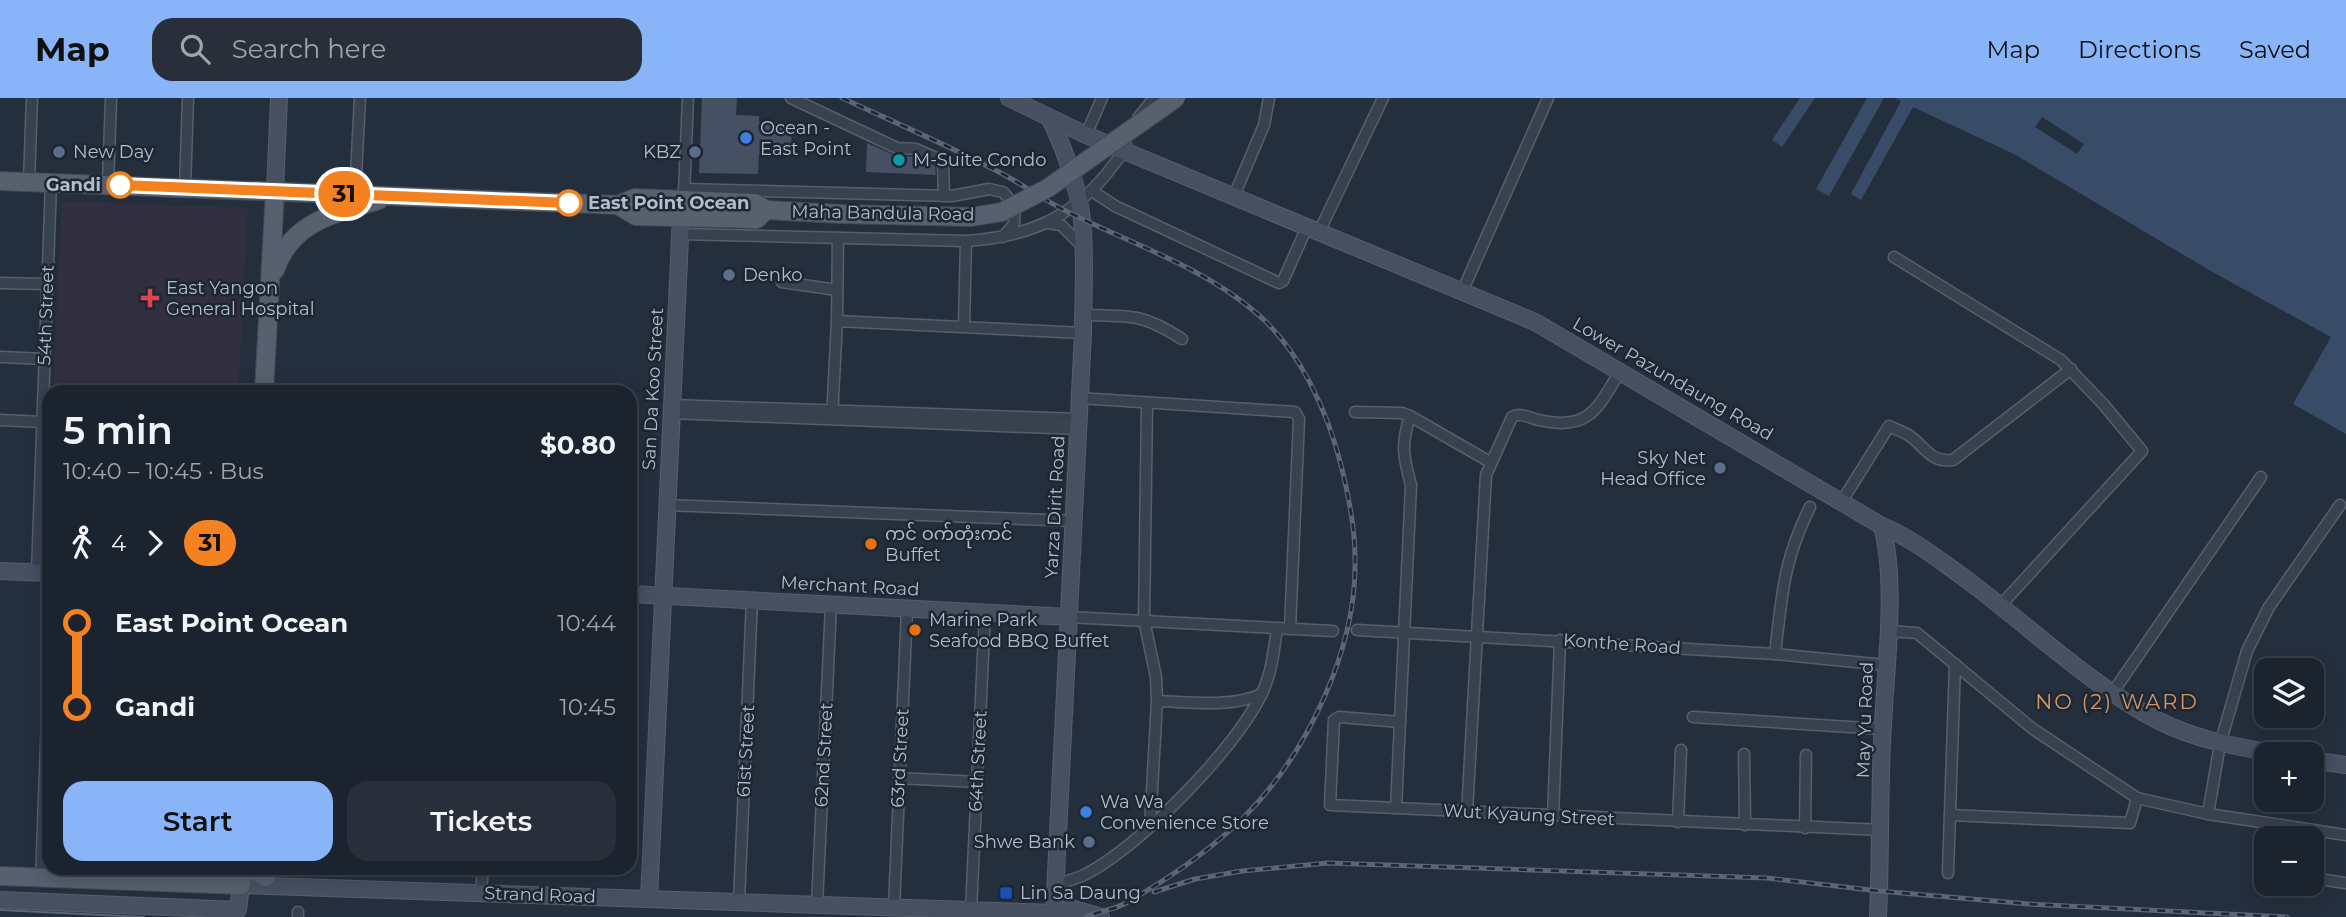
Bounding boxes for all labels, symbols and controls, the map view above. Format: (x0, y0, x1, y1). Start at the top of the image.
search box (152, 18, 642, 81)
text: Map (35, 29, 110, 69)
icon: search (176, 30, 214, 68)
text: Search here (232, 33, 386, 65)
text: Map (1987, 35, 2040, 64)
text: Directions (2078, 35, 2201, 64)
text: Saved (2239, 35, 2311, 64)
place label: Ocean - East Point (760, 117, 852, 160)
marker: Ocean - East Point (738, 130, 754, 146)
place label: New Day (73, 141, 154, 163)
place label: KBZ (643, 141, 681, 163)
marker: New Day (51, 144, 67, 160)
marker: KBZ (687, 144, 703, 160)
place label: M-Suite Condo (913, 149, 1046, 171)
marker: M-Suite Condo (891, 152, 907, 168)
line badge: 31 (312, 171, 376, 217)
marker: Gandi (107, 172, 133, 198)
place label: Gandi (46, 174, 101, 196)
text: 31 (332, 179, 356, 208)
marker: East Point Ocean (556, 190, 582, 216)
place label: East Point Ocean (588, 192, 749, 214)
street label: Maha Bandula Road (791, 200, 975, 226)
street label: 54th Street (33, 264, 59, 366)
place label: Denko (743, 264, 803, 286)
marker: Denko (721, 267, 737, 283)
place label: East Yangon General Hospital (166, 277, 315, 320)
marker: East Yangon General Hospital (140, 288, 160, 308)
street label: San Da Koo Street (638, 307, 668, 471)
street label: Lower Pazundaung Road (1569, 313, 1777, 445)
text: 5 min (63, 407, 173, 454)
text: $0.80 (540, 429, 616, 461)
street label: Yarza Dirit Road (1040, 435, 1070, 579)
place label: Sky Net Head Office (1600, 447, 1706, 490)
text: 10:40 – 10:45 · Bus (63, 457, 264, 485)
marker: Sky Net Head Office (1712, 460, 1728, 476)
place label: ကင် ဝက်တုံးကင် Buffet (885, 521, 1012, 566)
icon: walk (63, 524, 101, 562)
icon: forward (136, 524, 174, 562)
text: 31 (198, 528, 222, 557)
text: 4 (111, 529, 126, 557)
marker: ကင် ဝက်တုံးကင် Buffet (863, 536, 879, 552)
street label: Merchant Road (780, 571, 920, 601)
text: East Point Ocean (115, 607, 348, 639)
text: 10:44 (557, 609, 616, 637)
place label: Marine Park Seafood BBQ Buffet (929, 609, 1110, 652)
marker: Marine Park Seafood BBQ Buffet (907, 622, 923, 638)
street label: Konthe Road (1562, 629, 1682, 659)
map controls (2254, 658, 2324, 896)
button: layers (2254, 658, 2324, 728)
street label: May Yu Road (1852, 661, 1878, 779)
district label: NO (2) WARD (2035, 689, 2199, 714)
text: Gandi (115, 691, 195, 723)
text: 10:45 (559, 693, 616, 721)
street label: 62nd Street (810, 702, 838, 808)
street label: 61st Street (733, 704, 759, 798)
street label: 63rd Street (886, 708, 914, 808)
street label: 64th Street (964, 710, 992, 812)
button: + (2254, 742, 2324, 812)
button: Start (63, 781, 333, 861)
button: Tickets (347, 781, 616, 861)
place label: Wa Wa Convenience Store (1100, 791, 1269, 834)
street label: Wut Kyaung Street (1442, 800, 1616, 830)
marker: Wa Wa Convenience Store (1078, 804, 1094, 820)
button: − (2254, 826, 2324, 896)
place label: Shwe Bank (974, 831, 1075, 853)
marker: Shwe Bank (1081, 834, 1097, 850)
street label: Strand Road (484, 882, 596, 908)
place label: Lin Sa Daung (1020, 882, 1141, 904)
marker: Lin Sa Daung (998, 885, 1014, 901)

